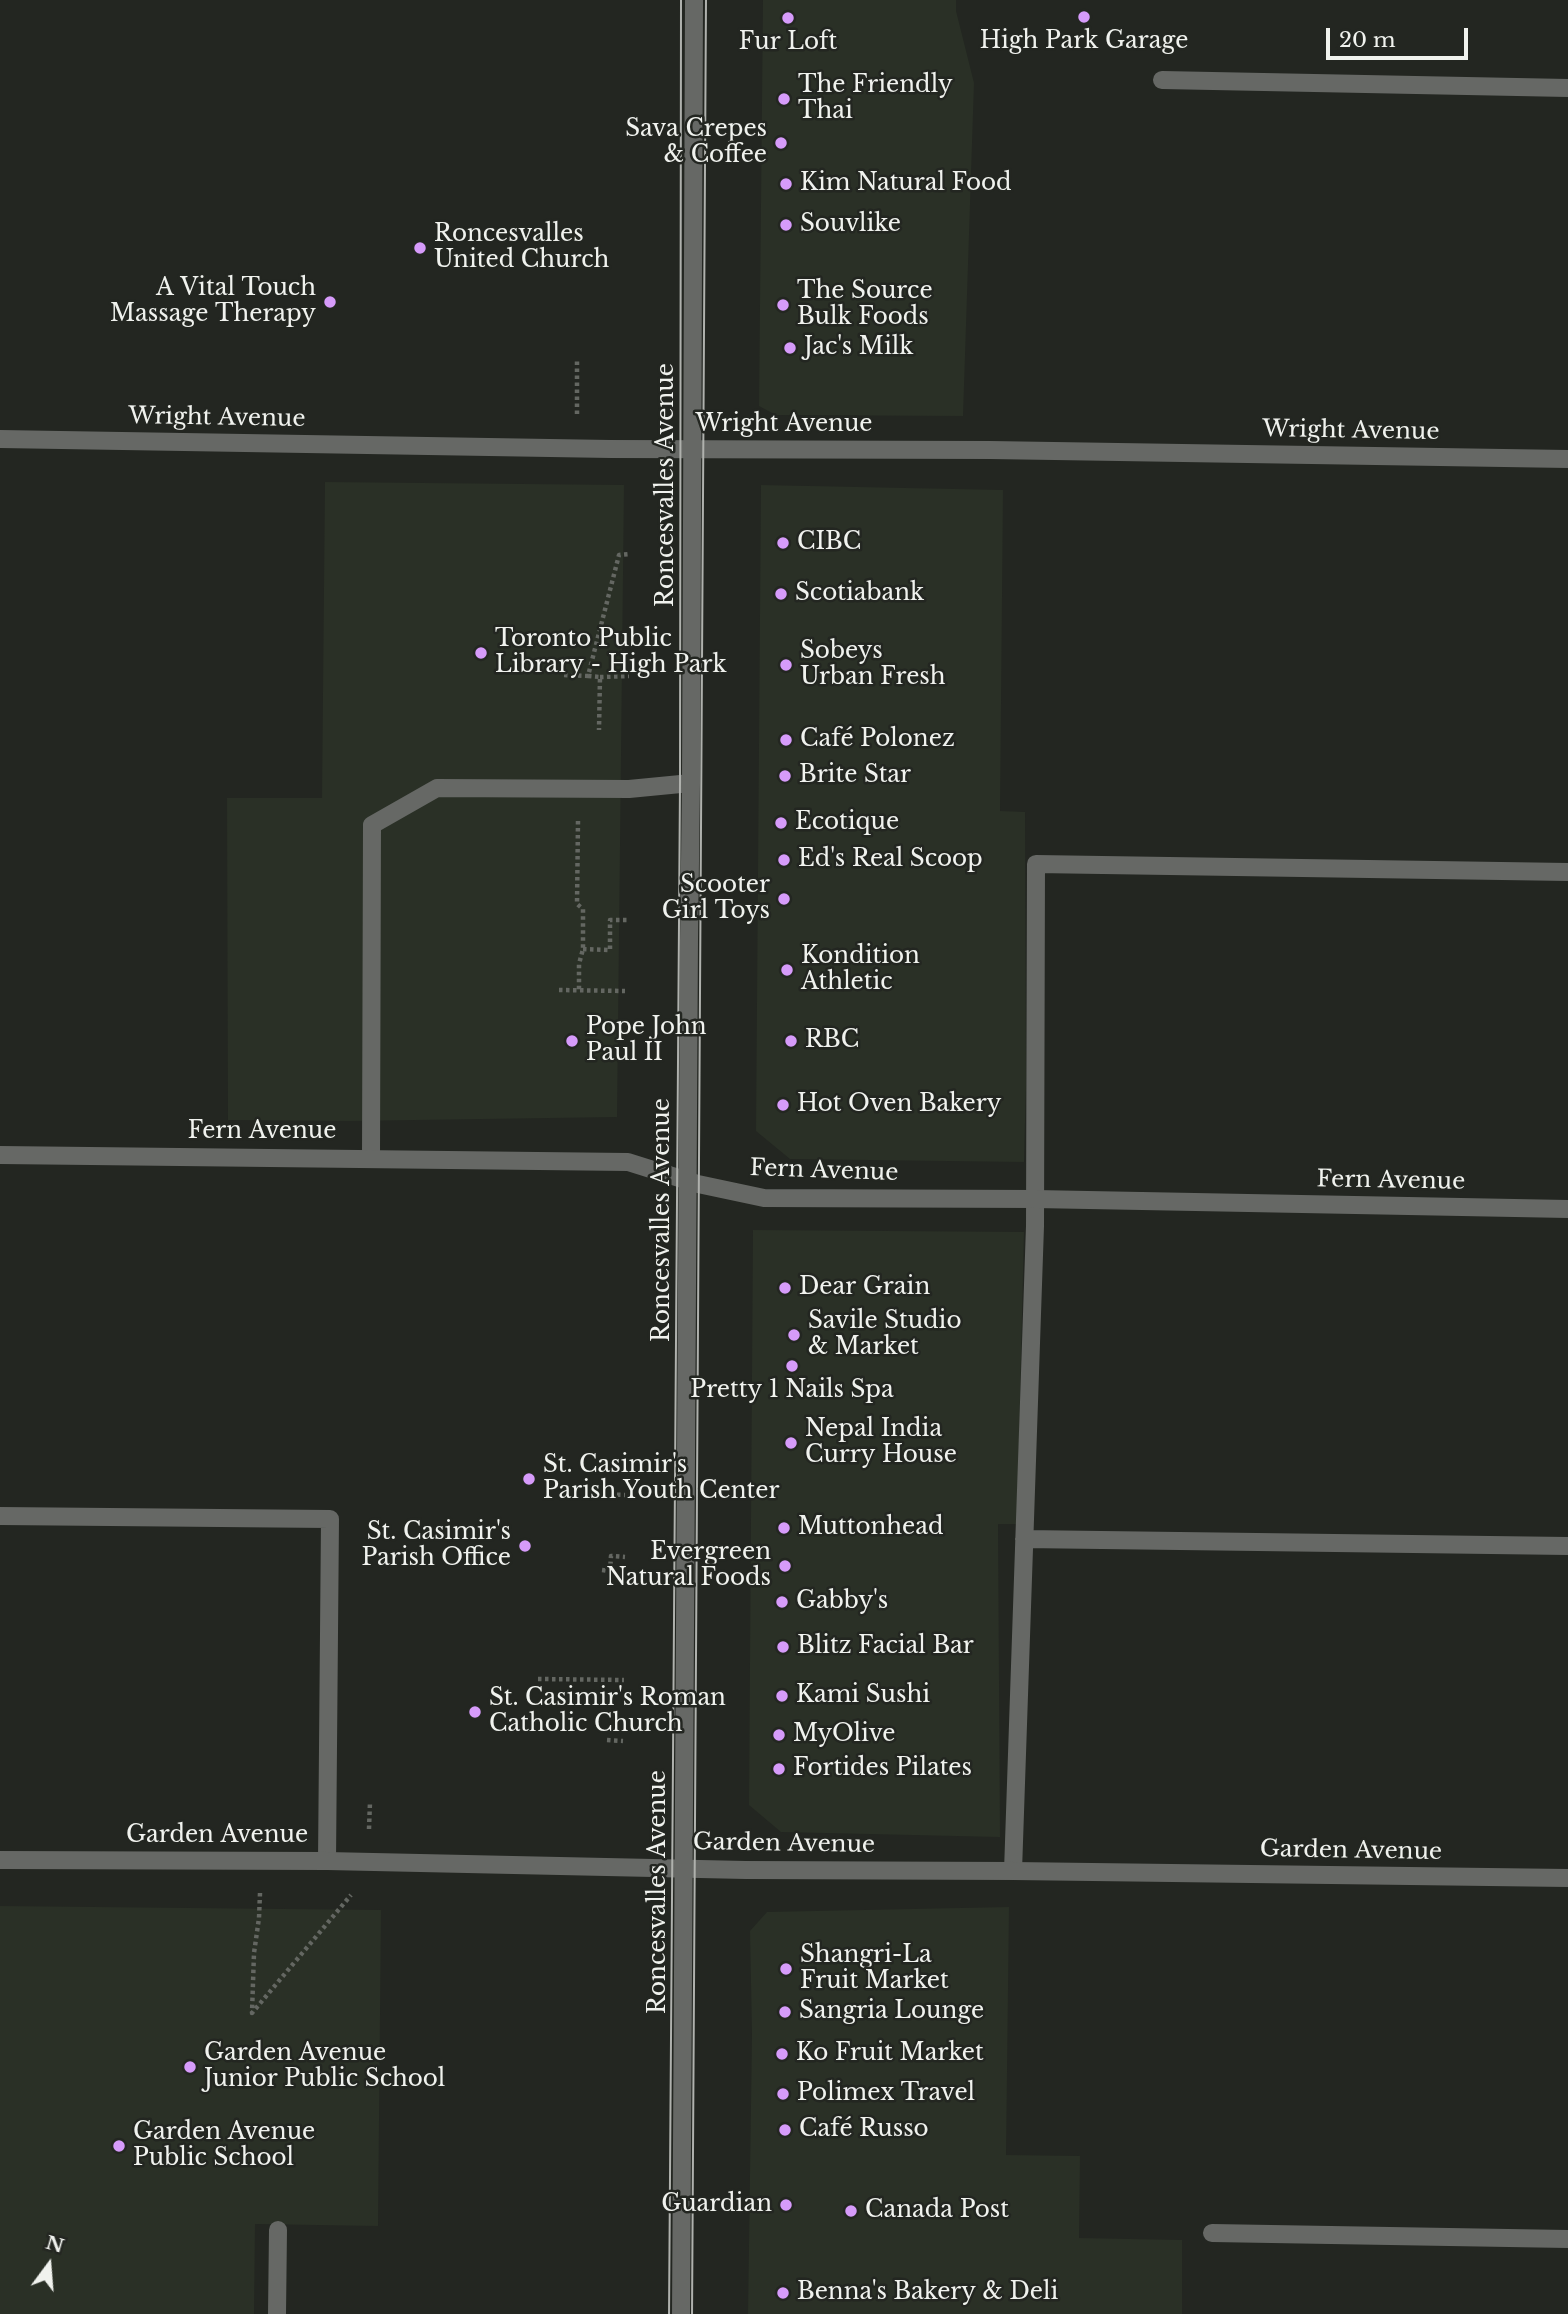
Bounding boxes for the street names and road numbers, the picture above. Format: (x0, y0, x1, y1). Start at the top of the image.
street label: Roncesvalles Avenue (653, 363, 681, 607)
street label: Wright Avenue (128, 403, 306, 433)
street label: Wright Avenue (695, 411, 873, 439)
street label: Wright Avenue (1262, 416, 1440, 446)
street label: Roncesvalles Avenue (649, 1098, 677, 1342)
street label: Fern Avenue (188, 1118, 336, 1146)
street label: Fern Avenue (749, 1155, 899, 1187)
street label: Fern Avenue (1316, 1166, 1466, 1196)
street label: Roncesvalles Avenue (645, 1770, 673, 2014)
street label: Garden Avenue (126, 1822, 308, 1850)
street label: Garden Avenue (693, 1829, 875, 1859)
street label: Garden Avenue (1260, 1836, 1442, 1866)

